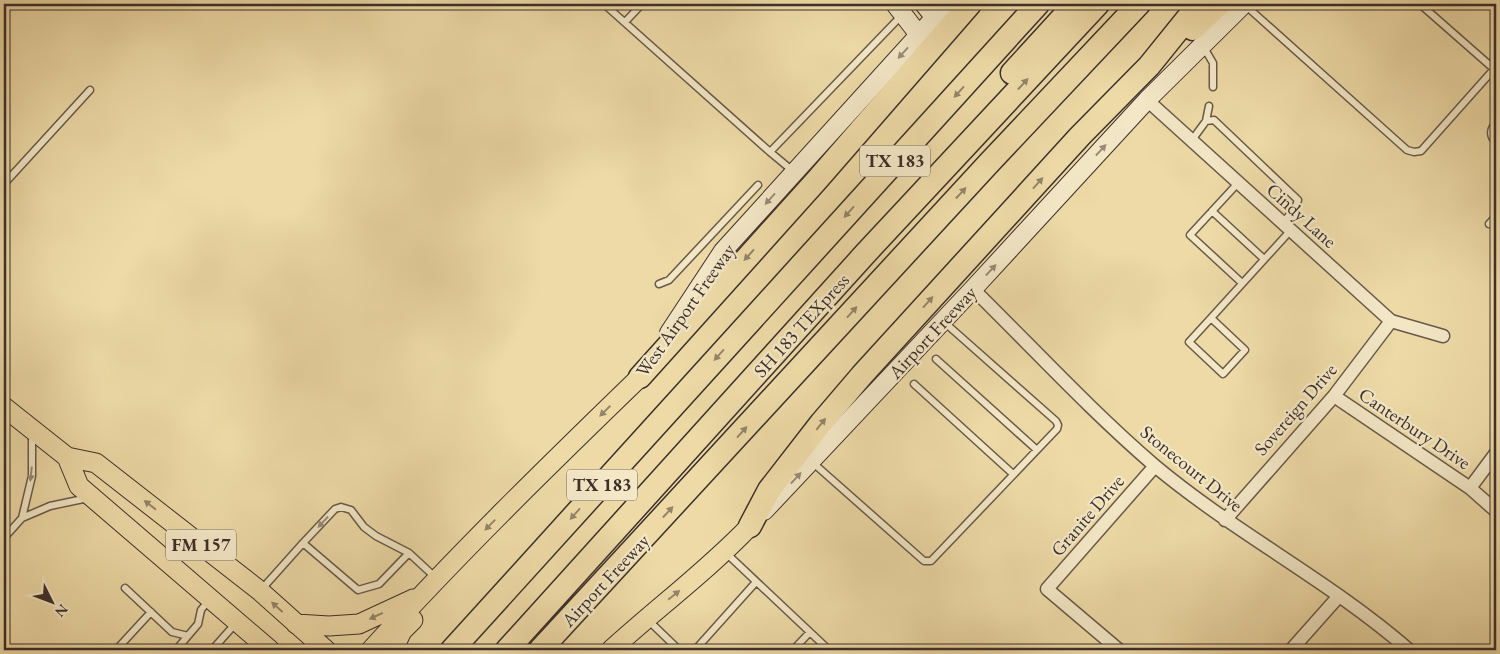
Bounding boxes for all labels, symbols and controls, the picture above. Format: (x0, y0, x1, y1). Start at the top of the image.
one-way arrow (897, 47, 909, 59)
one-way arrow (1017, 78, 1029, 90)
one-way arrow (953, 85, 964, 98)
one-way arrow (1095, 145, 1107, 157)
road number: TX 183 (860, 146, 930, 177)
one-way arrow (1032, 177, 1044, 189)
street label: Cindy Lane (1261, 177, 1342, 253)
one-way arrow (956, 186, 967, 199)
one-way arrow (764, 193, 776, 205)
one-way arrow (843, 205, 855, 217)
street label: West Airport Freeway (630, 238, 741, 382)
one-way arrow (743, 249, 755, 261)
one-way arrow (985, 264, 997, 276)
street label: SH 183 TEXpress (748, 268, 855, 383)
street label: Airport Freeway (882, 280, 982, 385)
one-way arrow (922, 297, 934, 309)
one-way arrow (846, 307, 858, 319)
one-way arrow (713, 349, 725, 361)
street label: Sovereign Drive (1248, 358, 1342, 461)
street label: Canterbury Drive (1354, 382, 1475, 475)
one-way arrow (600, 405, 612, 417)
one-way arrow (815, 418, 826, 431)
street label: Stonecourt Drive (1135, 419, 1248, 517)
one-way arrow (736, 427, 748, 439)
one-way arrow (27, 467, 35, 483)
street label: Granite Drive (1045, 469, 1130, 561)
road number: TX 183 (567, 470, 637, 500)
one-way arrow (790, 472, 802, 484)
one-way arrow (144, 499, 157, 510)
one-way arrow (662, 506, 674, 518)
one-way arrow (569, 508, 581, 520)
one-way arrow (317, 516, 329, 528)
one-way arrow (484, 518, 496, 530)
street label: Airport Freeway (555, 528, 655, 633)
road number: FM 157 (166, 530, 236, 560)
north arrow (28, 576, 78, 626)
one-way arrow (667, 589, 680, 600)
text: N (51, 600, 72, 621)
one-way arrow (270, 601, 283, 612)
one-way arrow (369, 612, 384, 620)

